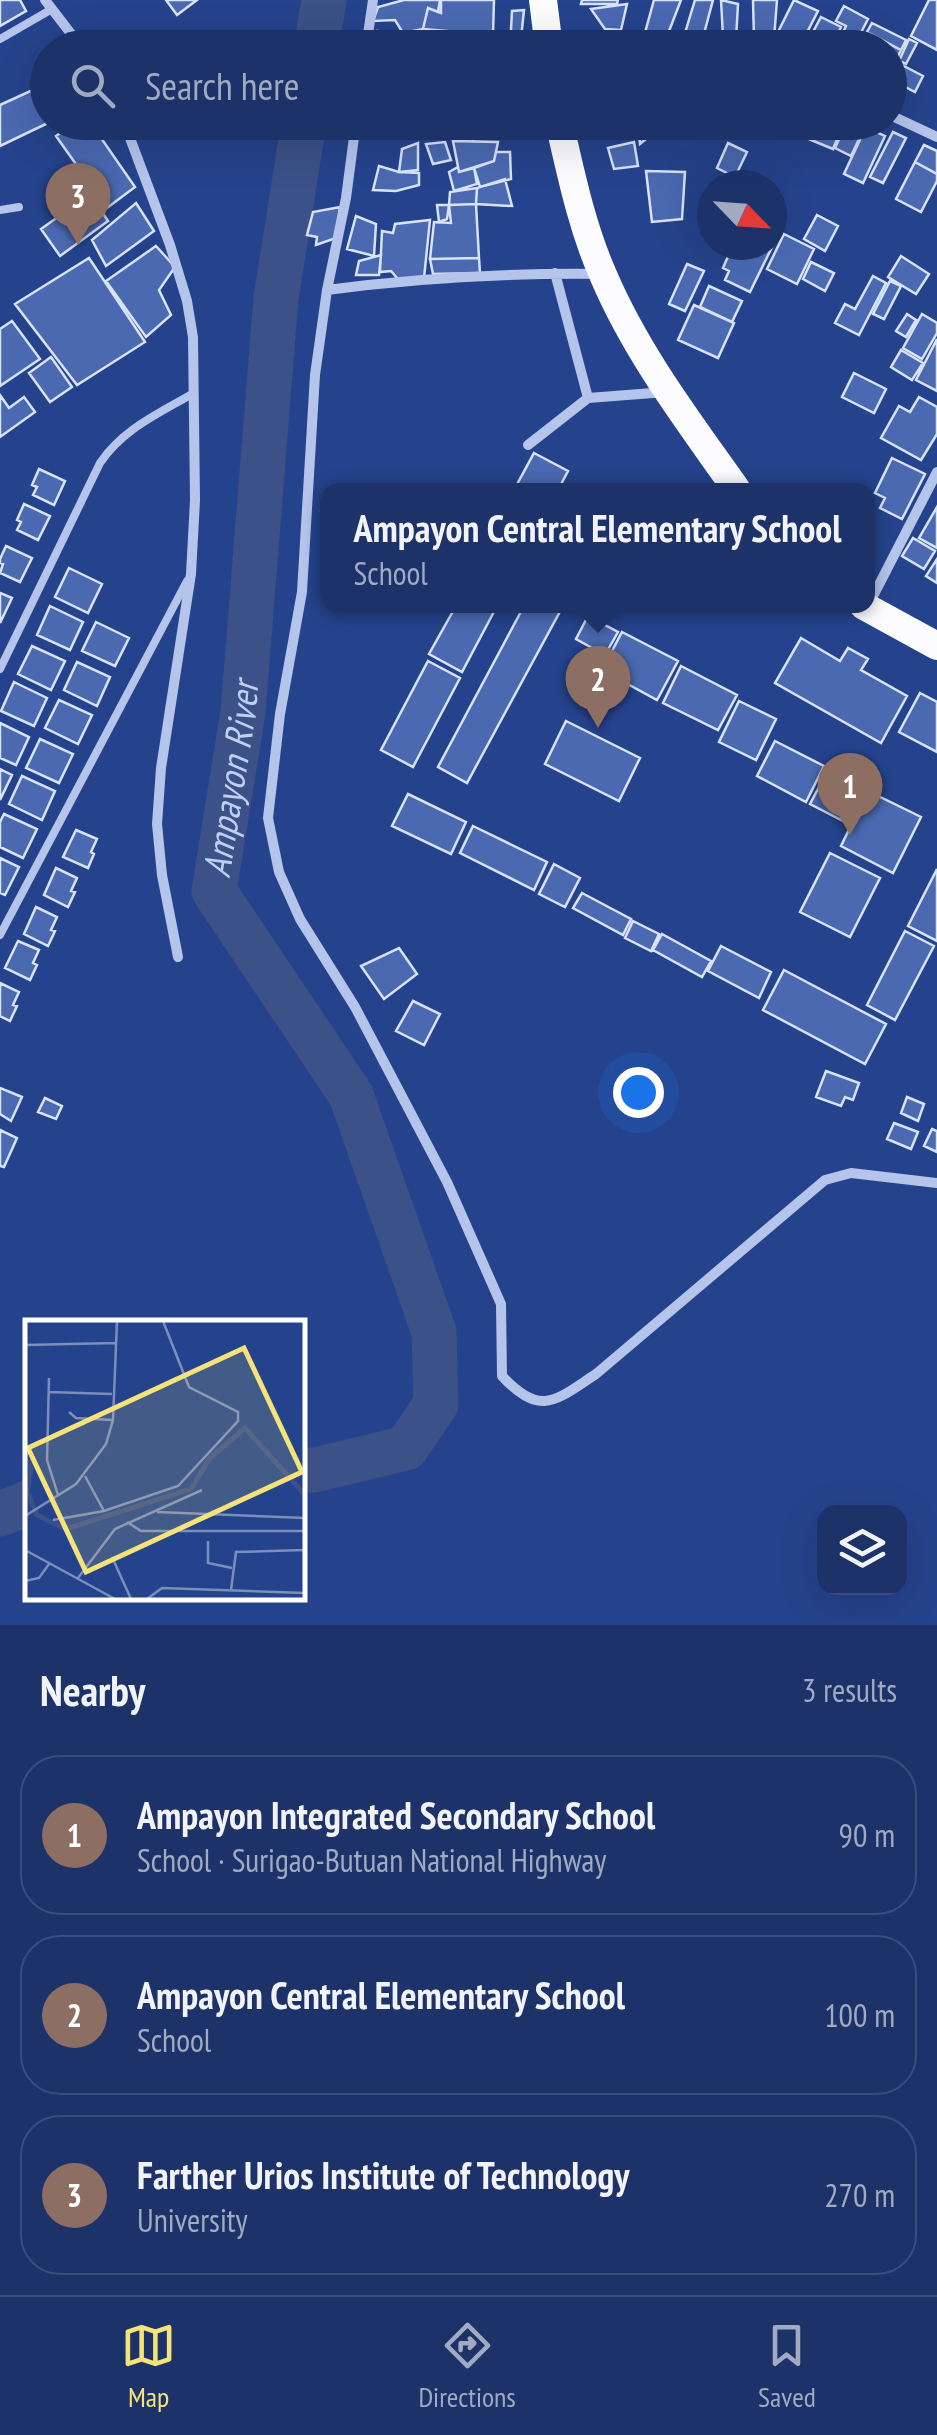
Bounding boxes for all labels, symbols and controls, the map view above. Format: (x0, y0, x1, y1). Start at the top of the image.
search box (30, 30, 907, 140)
icon: search (65, 58, 120, 113)
text: Search here (145, 61, 299, 110)
pin: 3 (46, 162, 110, 245)
north arrow (697, 170, 787, 260)
popup (320, 483, 875, 613)
text: Ampayon Central Elementary School (354, 503, 841, 552)
text: School (354, 552, 428, 594)
pin: 2 (566, 646, 630, 728)
water label: Ampayon River (191, 675, 269, 880)
pin: 1 (818, 752, 882, 835)
your location (613, 1067, 664, 1118)
inset map (25, 1320, 305, 1600)
map controls (817, 1505, 907, 1595)
button: layers (817, 1505, 907, 1595)
text: Nearby (40, 1663, 145, 1718)
text: 3 results (802, 1669, 897, 1711)
text: Ampayon Integrated Secondary School (137, 1790, 655, 1839)
text: 1 (67, 1814, 82, 1856)
text: 90 m (839, 1814, 895, 1856)
text: School · Surigao-Butuan National Highway (137, 1839, 606, 1881)
text: Ampayon Central Elementary School (137, 1970, 625, 2019)
text: 2 (67, 1994, 82, 2036)
text: 100 m (824, 1994, 895, 2036)
text: School (137, 2019, 211, 2061)
text: Farther Urios Institute of Technology (137, 2150, 630, 2199)
text: 3 (67, 2174, 82, 2216)
text: 270 m (824, 2174, 895, 2216)
text: University (137, 2199, 247, 2241)
tab: Map (121, 2318, 176, 2415)
tab: Directions (418, 2318, 516, 2415)
tab: Saved (758, 2318, 816, 2415)

